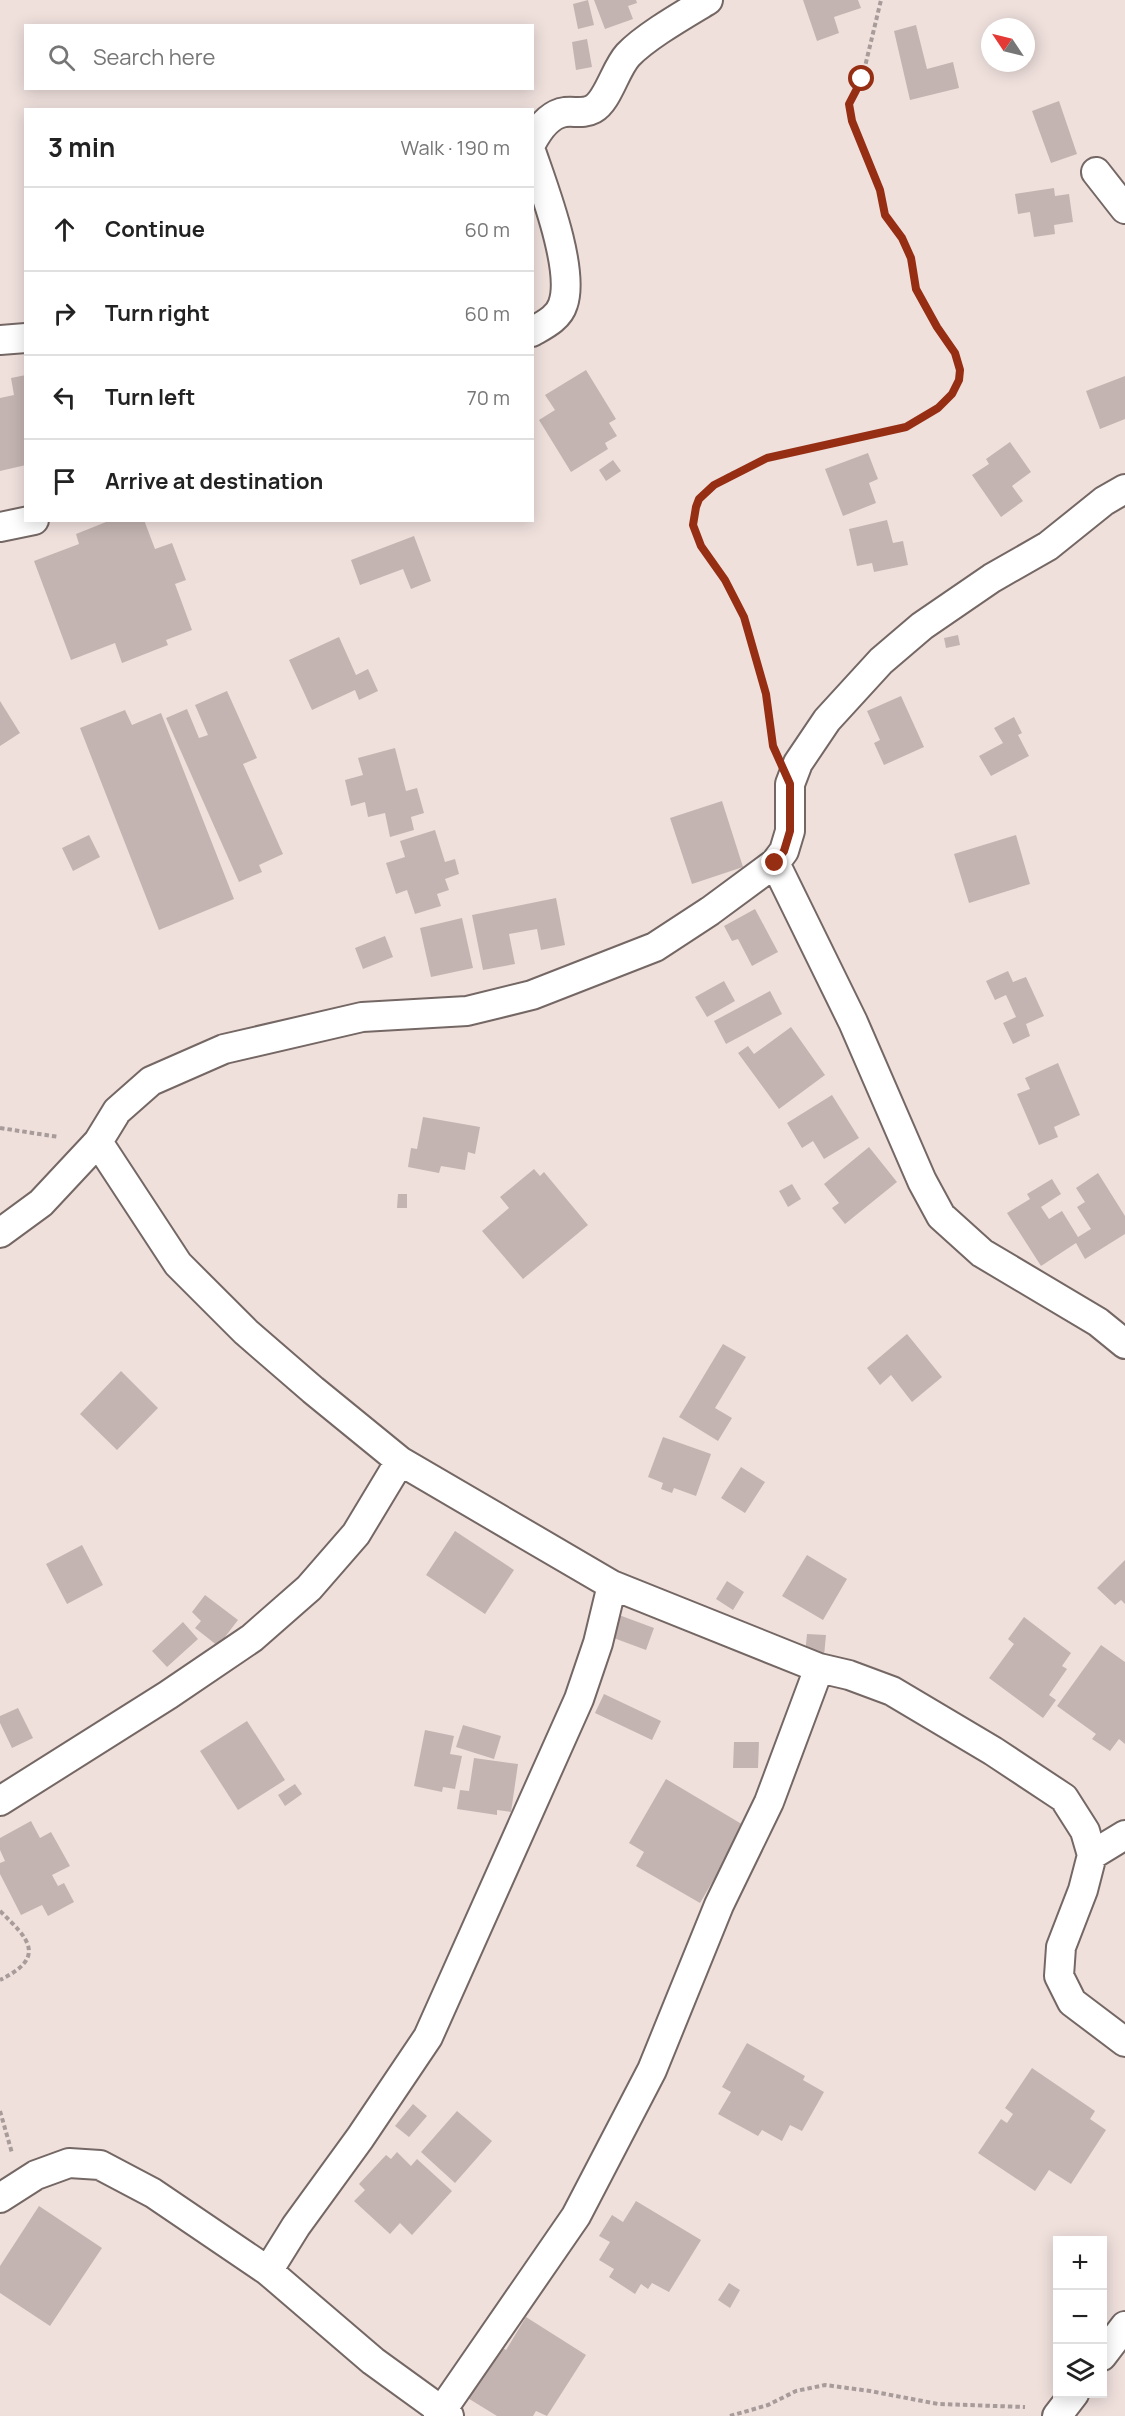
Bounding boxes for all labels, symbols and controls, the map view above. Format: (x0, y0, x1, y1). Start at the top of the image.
north arrow (981, 18, 1035, 72)
search box (24, 24, 534, 90)
icon: search (45, 41, 78, 74)
text: Search here (93, 42, 215, 72)
route start (848, 65, 874, 91)
text: 3 min (48, 129, 115, 165)
text: Walk · 190 m (401, 134, 510, 161)
icon: ahead (48, 213, 81, 246)
text: Continue (105, 214, 205, 244)
text: 60 m (464, 216, 510, 243)
icon: right (48, 297, 81, 330)
text: Turn right (105, 298, 210, 328)
text: 60 m (464, 300, 510, 327)
icon: left (48, 381, 81, 414)
text: Turn left (105, 382, 195, 412)
text: 70 m (467, 384, 510, 411)
icon: arrive (48, 465, 81, 498)
text: Arrive at destination (105, 466, 323, 496)
route end (761, 849, 787, 875)
map controls (1053, 2236, 1107, 2398)
button: + (1053, 2236, 1107, 2290)
button: − (1053, 2290, 1107, 2344)
button: layers (1053, 2344, 1107, 2398)

